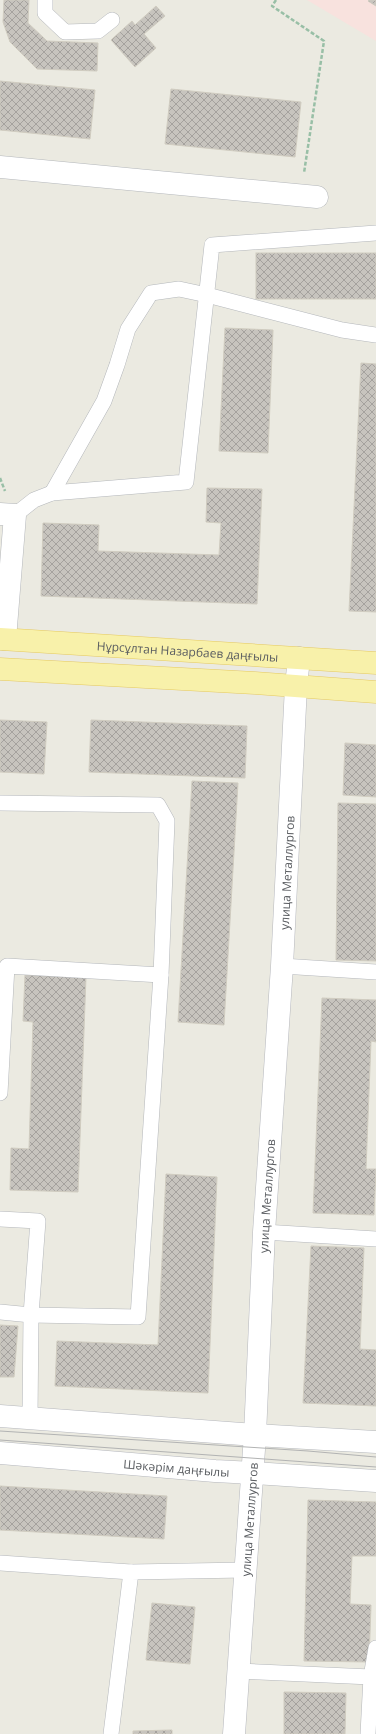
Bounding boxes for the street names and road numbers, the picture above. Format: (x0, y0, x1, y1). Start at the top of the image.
street label: Нұрсұлтан Назарбаев даңғылы (96, 637, 279, 665)
street label: улица Металлургов (275, 815, 298, 930)
street label: улица Металлургов (255, 1138, 279, 1253)
street label: Шәкәрім даңғылы (123, 1455, 230, 1480)
street label: улица Металлургов (237, 1462, 262, 1577)

